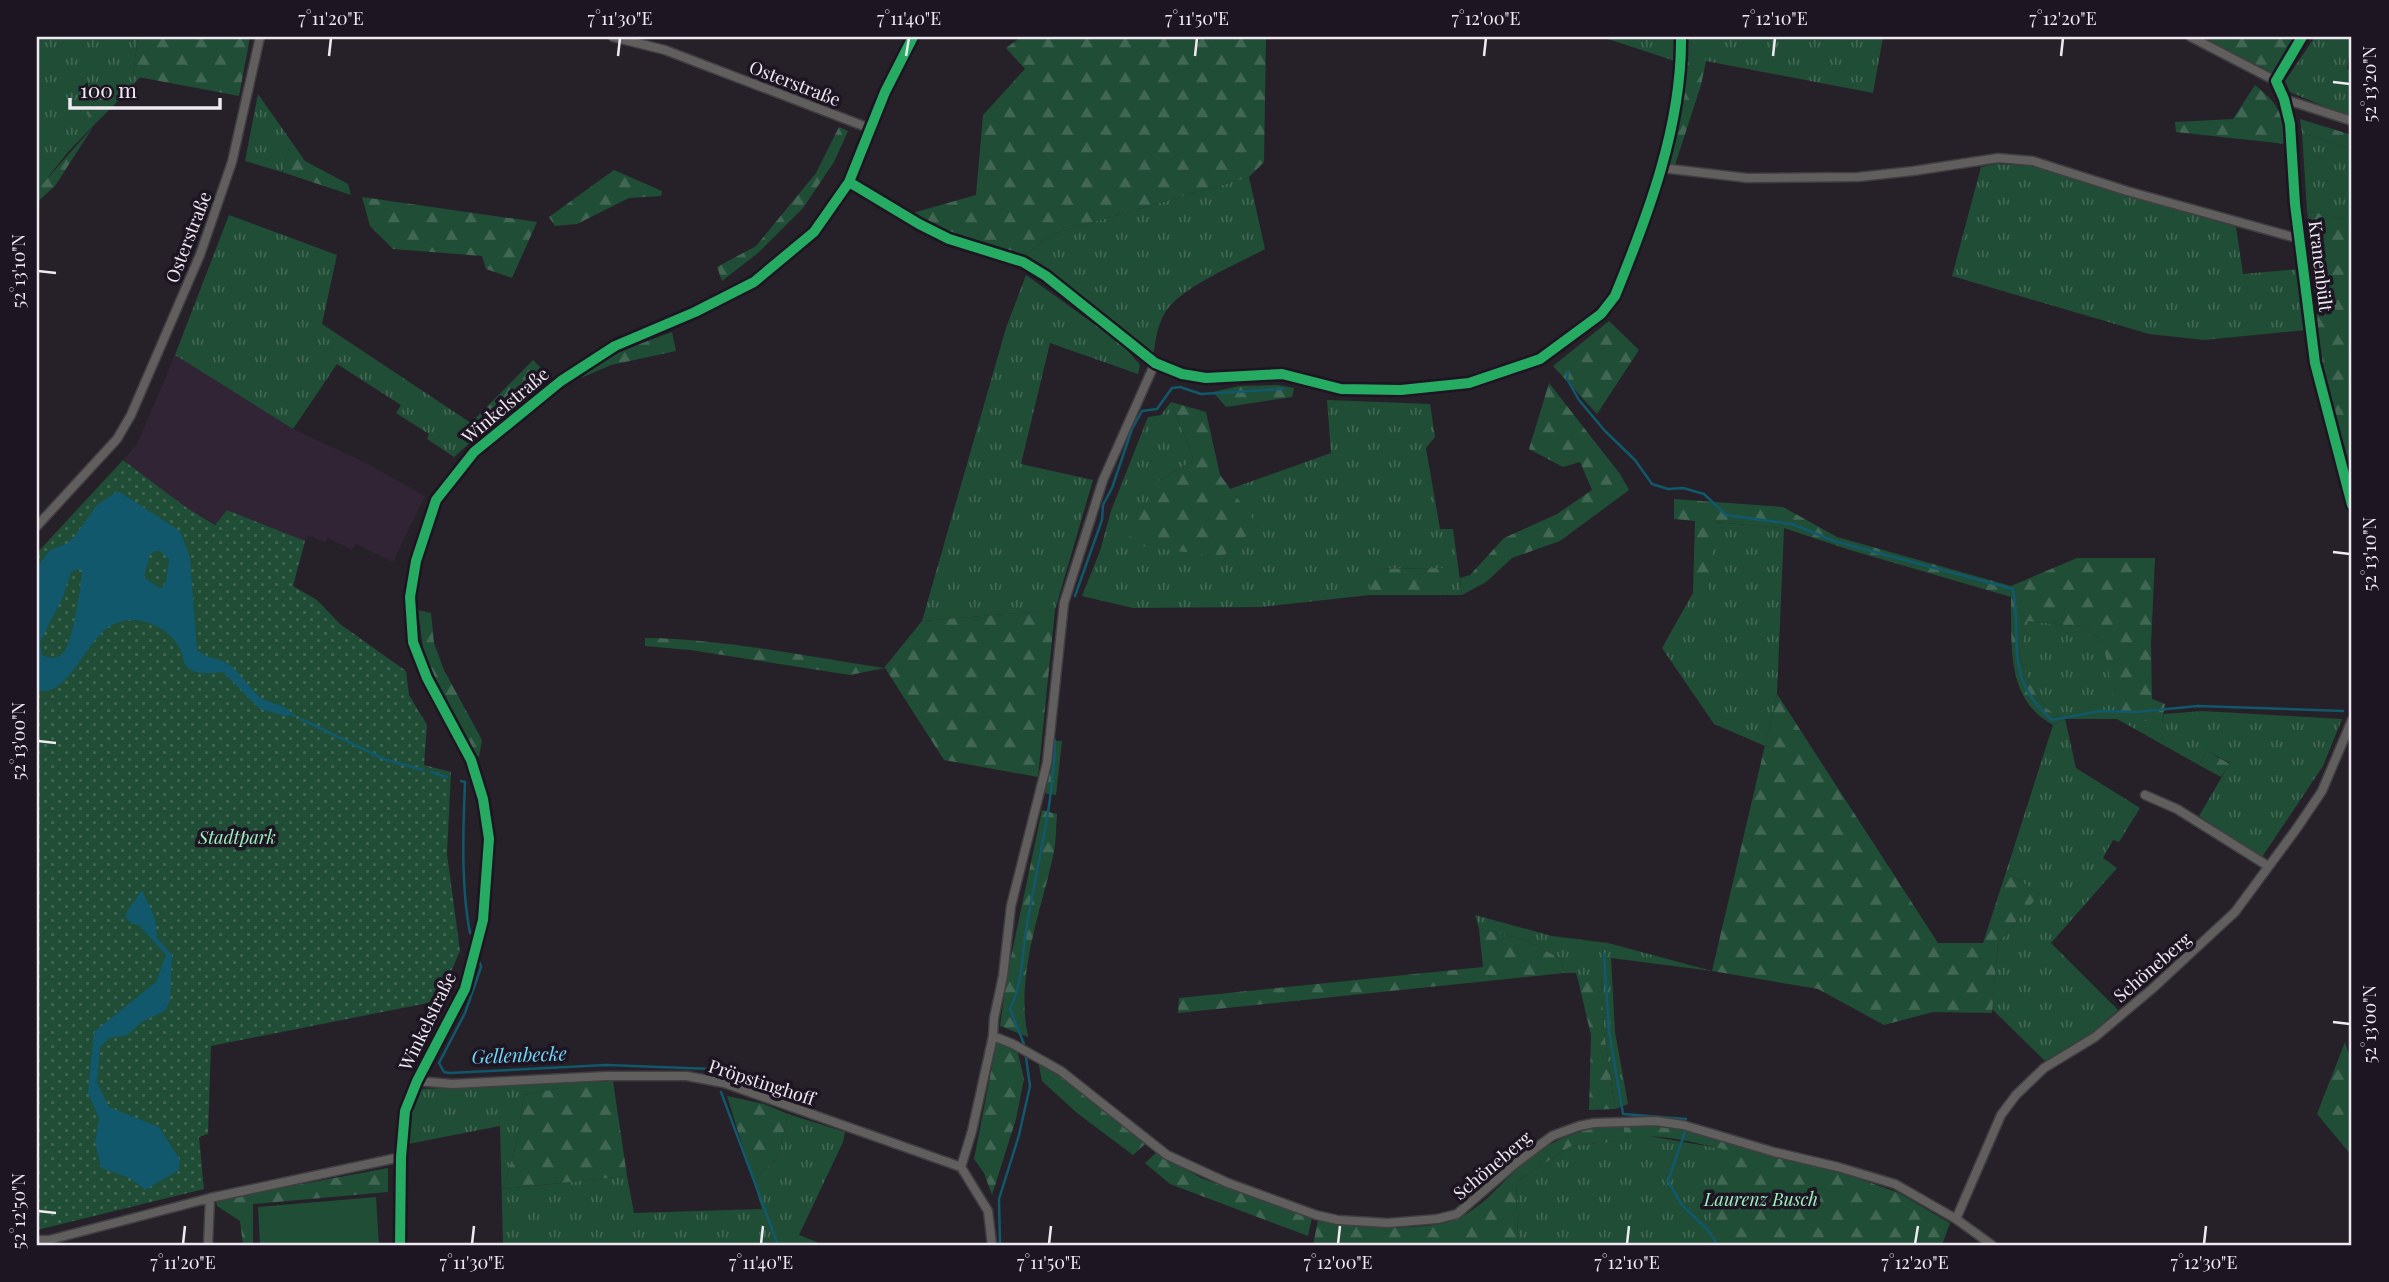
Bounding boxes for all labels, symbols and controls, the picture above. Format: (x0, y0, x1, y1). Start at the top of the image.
text: 7°11'20"E (298, 6, 364, 30)
text: 7°11'30"E (588, 6, 652, 30)
text: 7°11'40"E (877, 6, 941, 30)
text: 7°11'50"E (1165, 6, 1229, 30)
text: 7°12'00"E (1451, 6, 1521, 30)
text: 7°12'10"E (1742, 6, 1808, 30)
text: 7°12'20"E (2029, 6, 2097, 30)
text: 52°13'20"N (2357, 45, 2381, 122)
street label: Osterstraße (746, 55, 844, 111)
scale bar (70, 66, 220, 110)
text: 100 m (80, 75, 137, 103)
street label: Osterstraße (160, 188, 216, 286)
street label: Kranenbült (2304, 219, 2339, 313)
text: 52°13'10"N (6, 233, 30, 308)
street label: Winkelstraße (456, 362, 554, 449)
text: 52°13'10"N (2357, 516, 2381, 591)
text: 52°13'00"N (6, 702, 30, 780)
park label: Stadtpark (197, 825, 276, 849)
street label: Schöneberg (2108, 926, 2196, 1007)
street label: Winkelstraße (392, 968, 461, 1075)
text: 52°13'00"N (2357, 985, 2381, 1063)
water label: Gellenbecke (471, 1039, 567, 1069)
street label: Pröpstinghoff (706, 1054, 819, 1111)
street label: Schöneberg (1448, 1125, 1537, 1205)
text: 52°12'50"N (6, 1173, 30, 1249)
park label: Laurenz Busch (1703, 1187, 1818, 1211)
text: 7°11'20"E (150, 1250, 216, 1274)
text: 7°11'30"E (440, 1250, 504, 1274)
text: 7°11'40"E (729, 1250, 793, 1274)
text: 7°11'50"E (1017, 1250, 1081, 1274)
text: 7°12'00"E (1303, 1250, 1373, 1274)
text: 7°12'10"E (1594, 1250, 1660, 1274)
text: 7°12'20"E (1881, 1250, 1949, 1274)
text: 7°12'30"E (2171, 1250, 2237, 1274)

